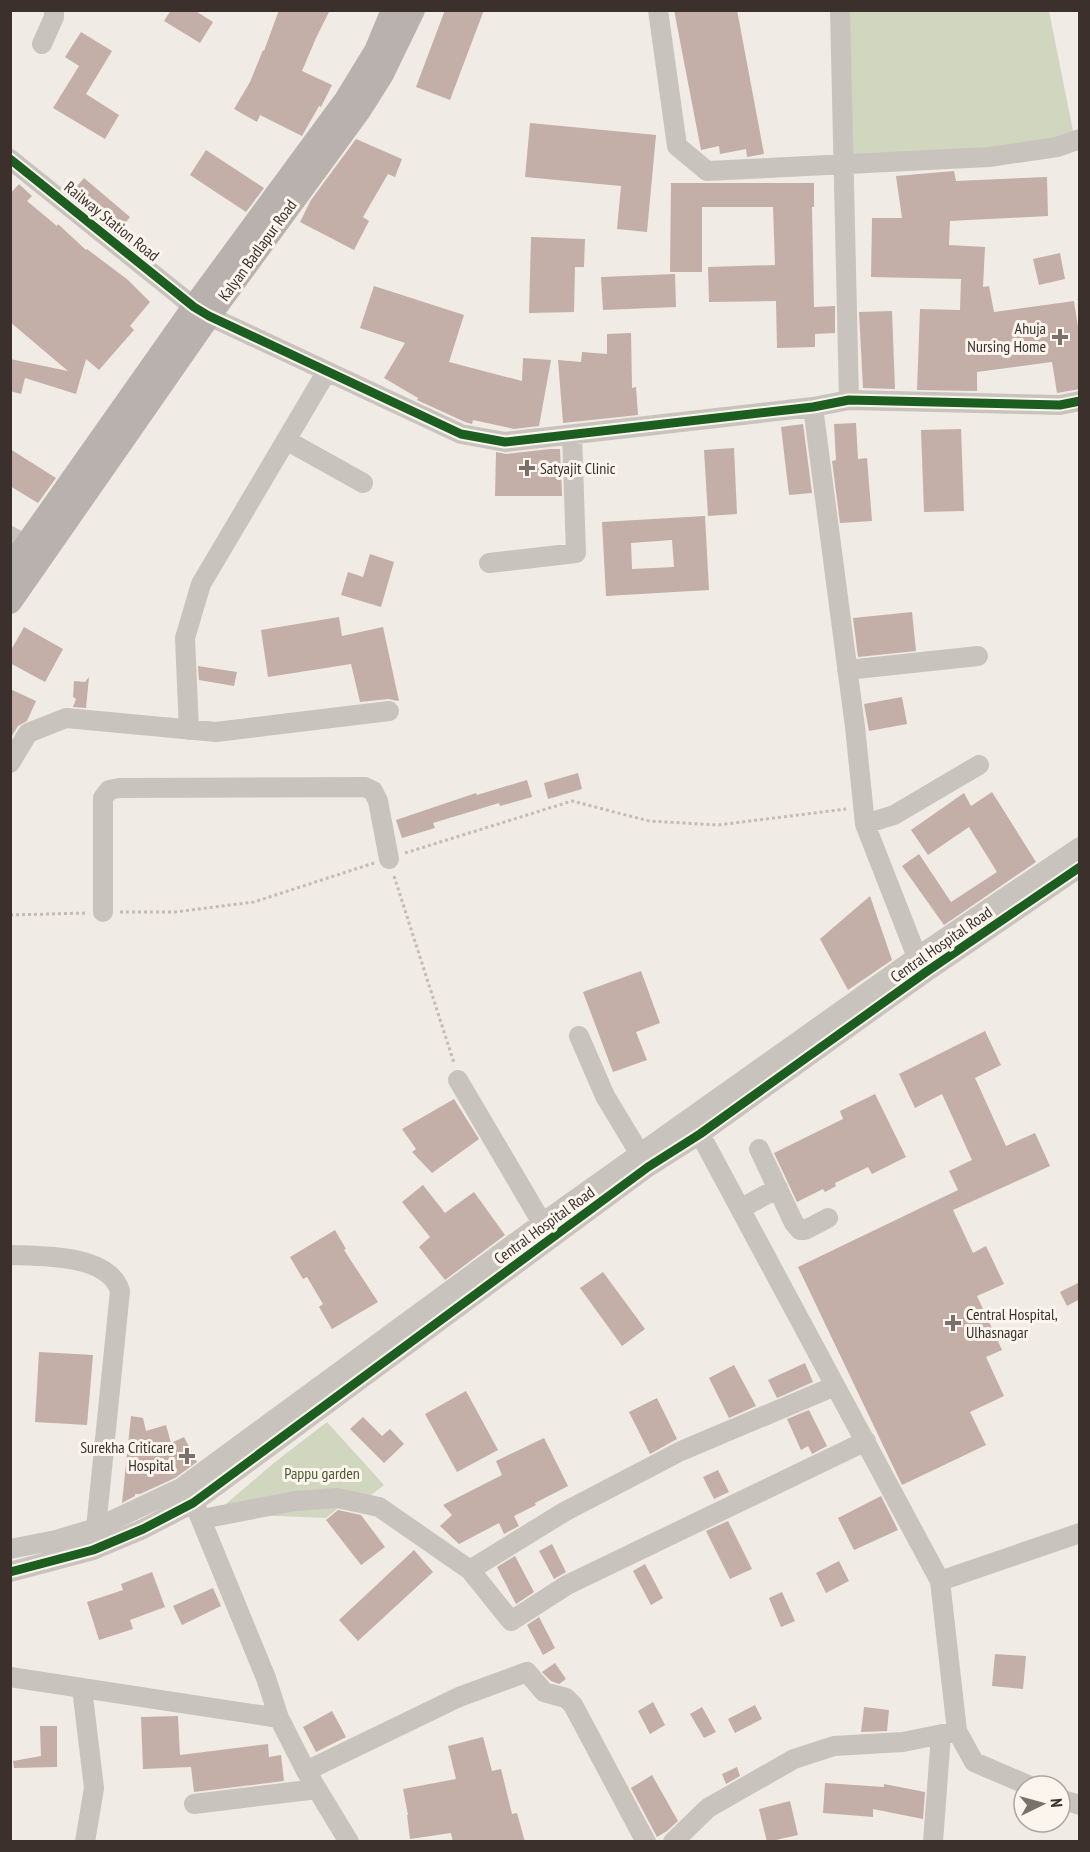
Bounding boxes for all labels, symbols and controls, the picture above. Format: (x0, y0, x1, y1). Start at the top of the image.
street label: Railway Station Road (61, 177, 164, 265)
street label: Kalyan Badlapur Road (214, 195, 301, 305)
place label: Ahuja Nursing Home (967, 318, 1046, 356)
marker: Ahuja Nursing Home (1051, 328, 1069, 346)
place label: Satyajit Clinic (540, 458, 616, 478)
marker: Satyajit Clinic (518, 459, 536, 477)
street label: Central Hospital Road (886, 902, 996, 986)
street label: Central Hospital Road (490, 1182, 598, 1268)
place label: Central Hospital, Ulhasnagar (966, 1304, 1058, 1342)
marker: Central Hospital, Ulhasnagar (944, 1314, 962, 1332)
place label: Surekha Criticare Hospital (80, 1437, 174, 1475)
marker: Surekha Criticare Hospital (178, 1447, 196, 1465)
park label: Pappu garden (284, 1463, 360, 1483)
north arrow (1012, 1774, 1072, 1834)
text: N (1047, 1798, 1067, 1808)

